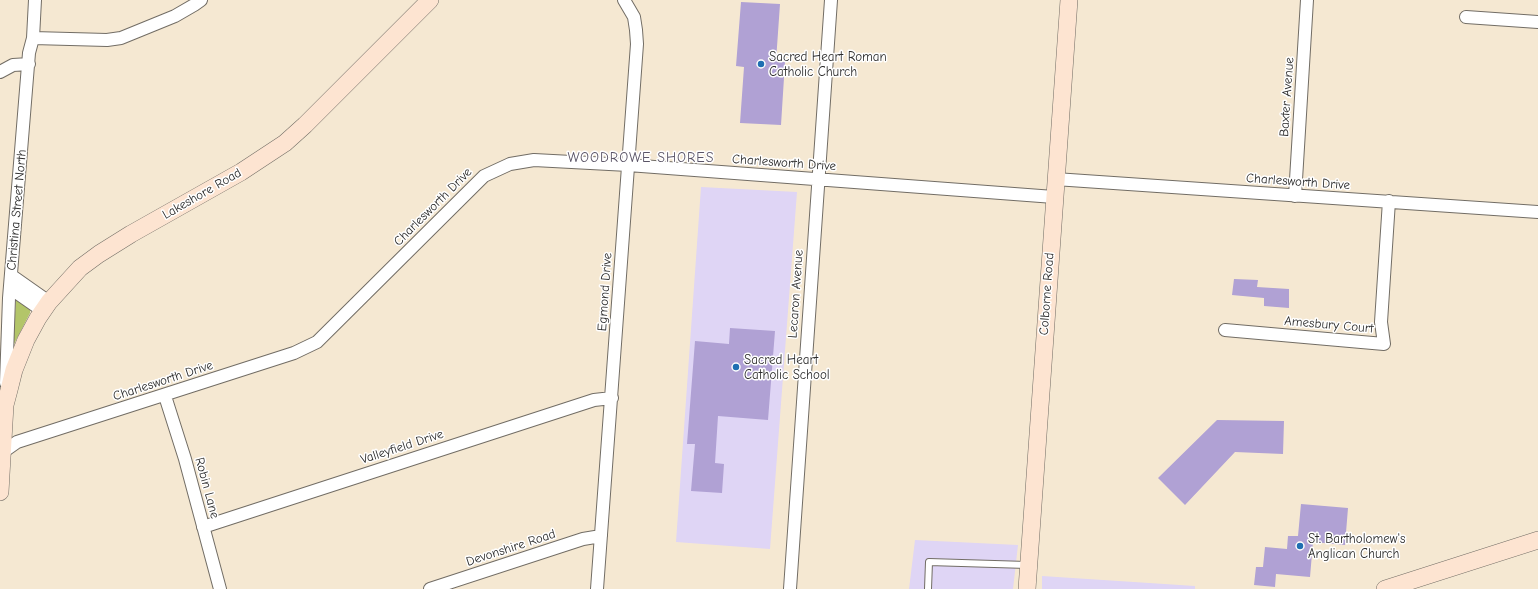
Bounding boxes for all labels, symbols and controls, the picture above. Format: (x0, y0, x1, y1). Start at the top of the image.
place label: Sacred Heart Roman Catholic Church (769, 49, 887, 80)
street label: Baxter Avenue (1276, 57, 1298, 137)
marker: Sacred Heart Roman Catholic Church (756, 59, 766, 69)
street label: Christina Street North (4, 149, 30, 271)
district label: WOODROWE SHORES (567, 150, 715, 166)
street label: Charlesworth Drive (731, 152, 837, 174)
street label: Lakeshore Road (160, 165, 244, 223)
street label: Charlesworth Drive (391, 165, 475, 249)
street label: Charlesworth Drive (1245, 171, 1351, 193)
street label: Lecaron Avenue (785, 249, 807, 339)
street label: Egmond Drive (594, 252, 616, 332)
street label: Colborne Road (1036, 252, 1058, 336)
street label: Amesbury Court (1284, 313, 1374, 337)
place label: Sacred Heart Catholic School (744, 352, 830, 383)
street label: Charlesworth Drive (111, 357, 215, 405)
marker: Sacred Heart Catholic School (731, 362, 741, 372)
street label: Valleyfield Drive (359, 426, 445, 468)
street label: Robin Lane (191, 456, 223, 520)
street label: Devonshire Road (464, 526, 558, 570)
place label: St. Bartholomew's Anglican Church (1308, 531, 1405, 562)
marker: St. Bartholomew's Anglican Church (1295, 541, 1305, 551)

